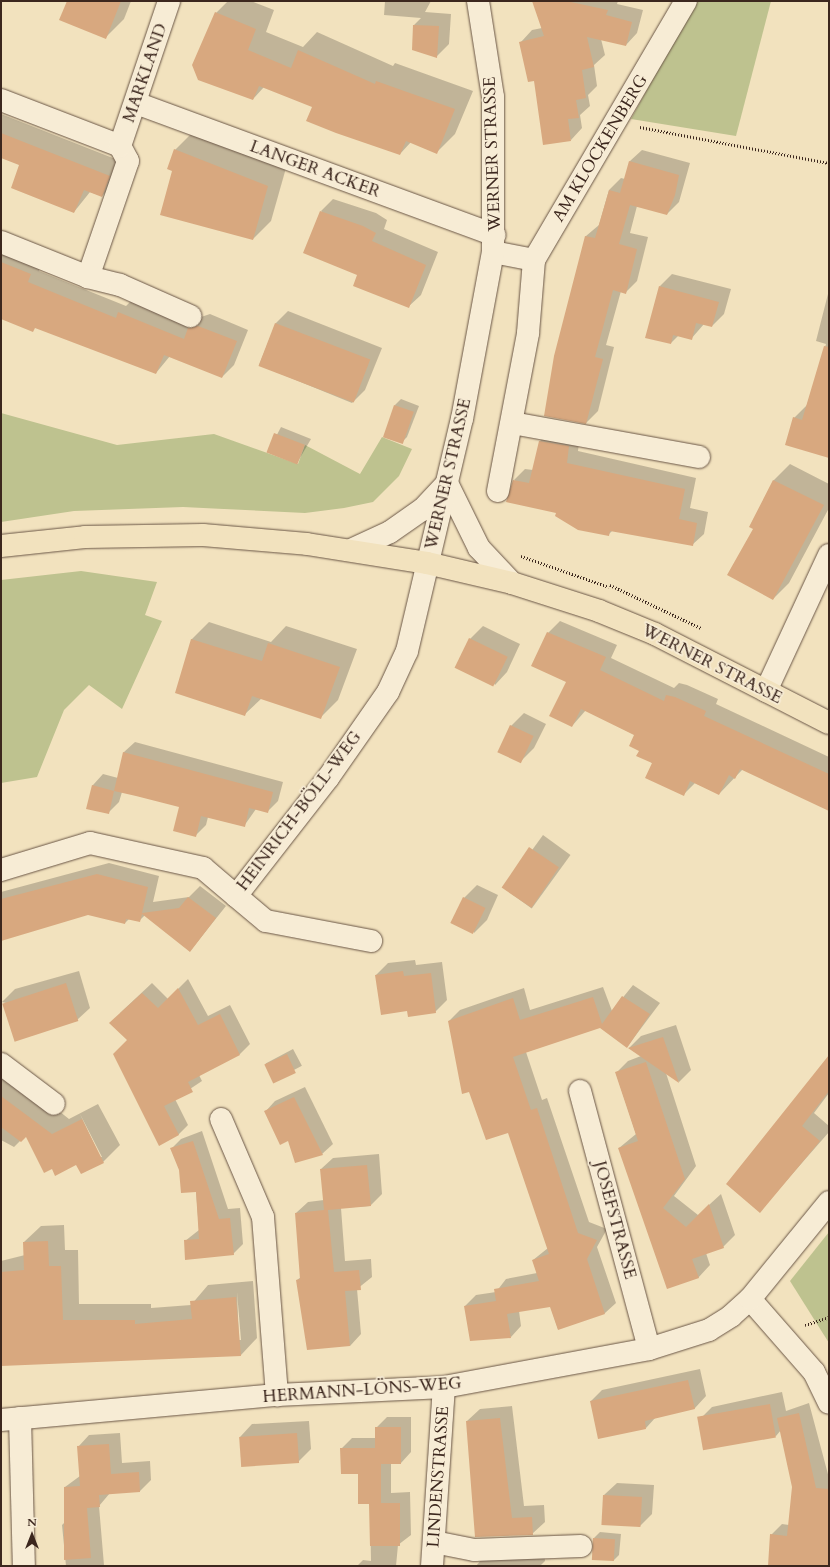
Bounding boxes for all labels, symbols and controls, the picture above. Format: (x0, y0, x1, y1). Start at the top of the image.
street label: MARKLAND (119, 21, 171, 125)
street label: AM KLOCKENBERG (548, 71, 652, 225)
street label: WERNER STRASSE (479, 76, 505, 232)
street label: LANGER ACKER (247, 136, 383, 202)
street label: WERNER STRASSE (421, 396, 475, 552)
street label: WERNER STRASSE (638, 620, 786, 708)
street label: HEINRICH-BÖLL-WEG (232, 727, 366, 895)
street label: JOSEFSTRASSE (589, 1159, 641, 1281)
street label: HERMANN-LÖNS-WEG (262, 1373, 462, 1407)
street label: LINDENSTRASSE (423, 1406, 453, 1548)
north arrow (12, 1515, 52, 1555)
text: N (27, 1515, 37, 1530)

